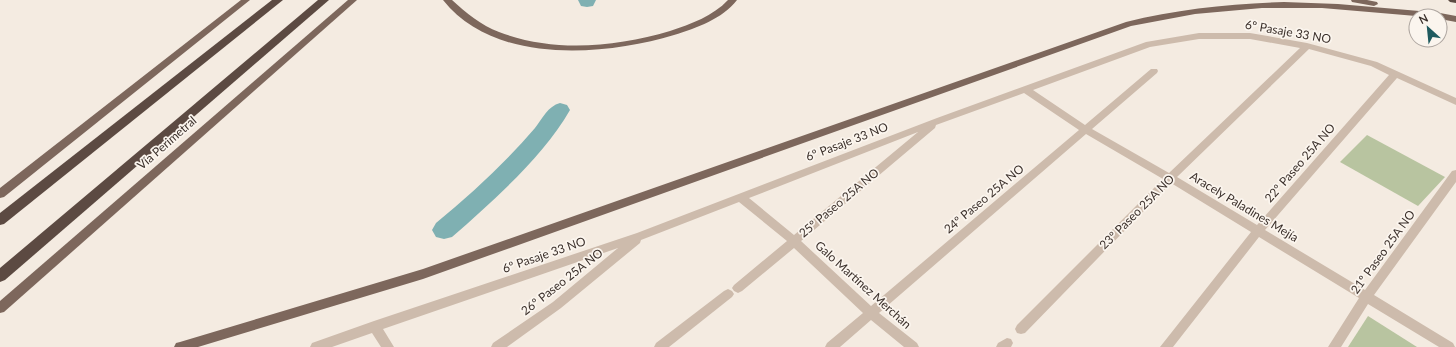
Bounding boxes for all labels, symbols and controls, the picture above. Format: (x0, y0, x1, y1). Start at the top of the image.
north arrow (1408, 8, 1448, 48)
text: N (1417, 11, 1430, 26)
street label: 6º Pasaje 33 NO (1244, 17, 1333, 47)
street label: Vía Perimetral (134, 113, 199, 172)
street label: 6º Pasaje 33 NO (804, 119, 891, 164)
street label: 22º Paseo 25A NO (1261, 120, 1338, 205)
street label: 24º Paseo 25A NO (941, 161, 1027, 236)
street label: 25º Paseo 25A NO (796, 165, 882, 240)
street label: Aracely Paladines Mejía (1187, 168, 1301, 245)
street label: 23º Paseo 25A NO (1096, 171, 1177, 252)
street label: 21º Paseo 25A NO (1347, 207, 1418, 296)
street label: 6º Pasaje 33 NO (500, 233, 588, 276)
street label: Galo Martínez Merchán (812, 238, 914, 332)
street label: 26º Paseo 25A NO (518, 245, 606, 318)

